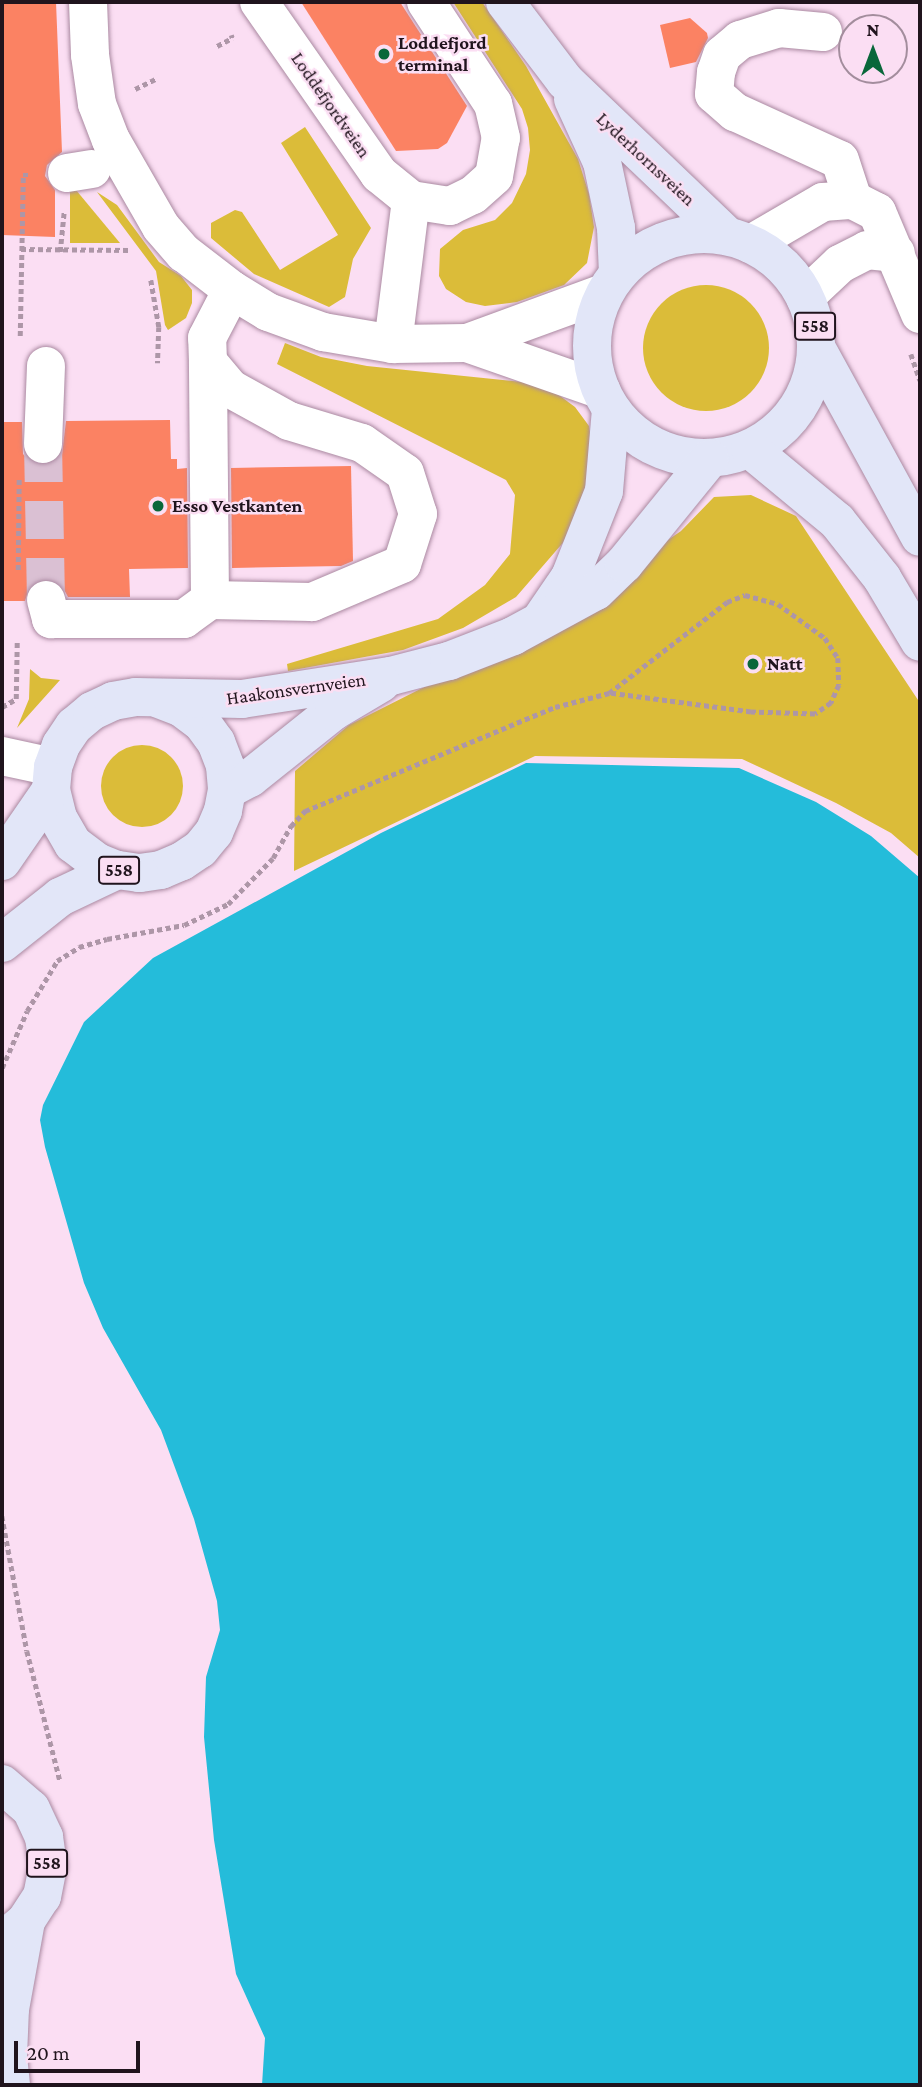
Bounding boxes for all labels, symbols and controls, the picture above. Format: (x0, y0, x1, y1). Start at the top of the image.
north arrow (838, 14, 908, 84)
text: N (867, 19, 879, 40)
place label: Loddefjord terminal (398, 32, 487, 76)
marker: Loddefjord terminal (376, 46, 392, 62)
street label: Loddefjordveien (286, 48, 376, 162)
street label: Lyderhornsveien (592, 107, 700, 211)
road number: 558 (794, 312, 836, 340)
place label: Esso Vestkanten (172, 495, 302, 517)
marker: Esso Vestkanten (150, 498, 166, 514)
place label: Natt (767, 653, 803, 675)
marker: Natt (745, 656, 761, 672)
street label: Haakonsvernveien (225, 668, 367, 710)
road number: 558 (98, 856, 140, 884)
road number: 558 (26, 1849, 68, 1878)
scale bar (18, 2028, 144, 2072)
text: 20 m (27, 2041, 70, 2065)

